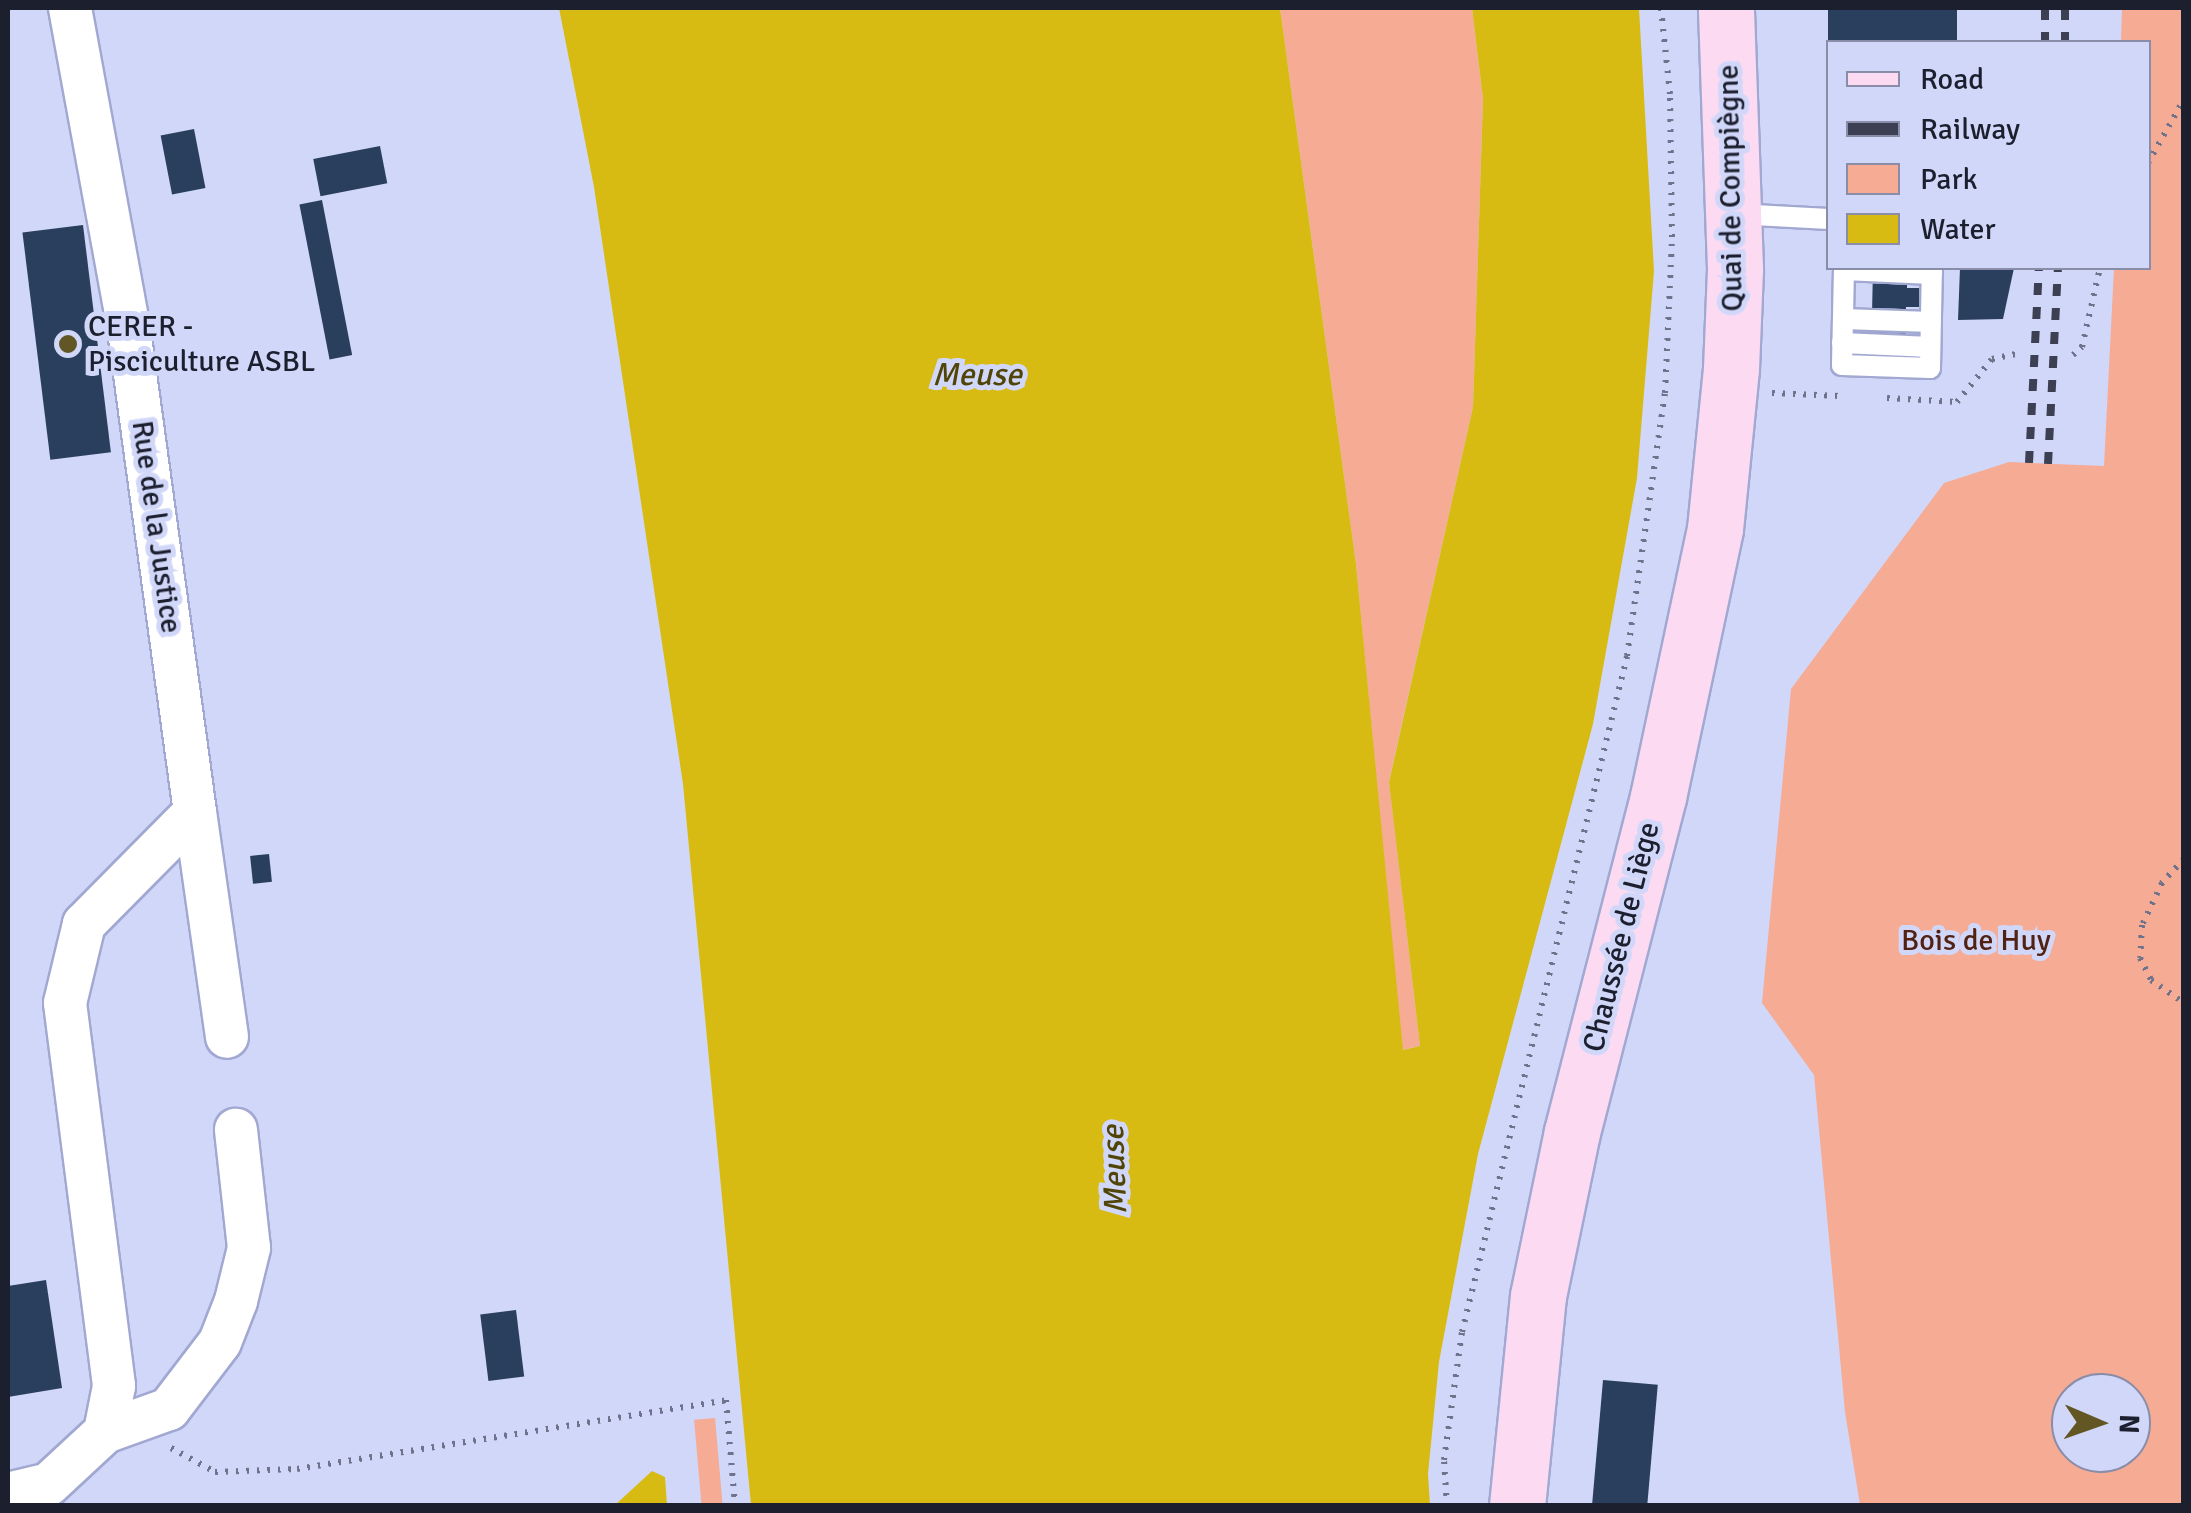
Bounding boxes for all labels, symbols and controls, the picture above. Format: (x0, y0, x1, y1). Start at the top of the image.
legend (1826, 40, 2151, 270)
text: Road (1920, 61, 1984, 98)
street label: Quai de Compiègne (1711, 64, 1751, 312)
text: Railway (1920, 111, 2020, 148)
text: Park (1920, 161, 1978, 198)
text: Water (1920, 211, 1996, 248)
place label: CERER - Pisciculture ASBL (88, 309, 315, 380)
marker: CERER - Pisciculture ASBL (57, 333, 79, 355)
water label: Meuse (932, 356, 1022, 394)
street label: Rue de la Justice (123, 418, 189, 636)
street label: Chaussée de Liège (1576, 818, 1668, 1056)
park label: Bois de Huy (1901, 923, 2051, 959)
water label: Meuse (1094, 1125, 1136, 1215)
north arrow (2051, 1373, 2151, 1473)
text: N (2112, 1414, 2146, 1434)

